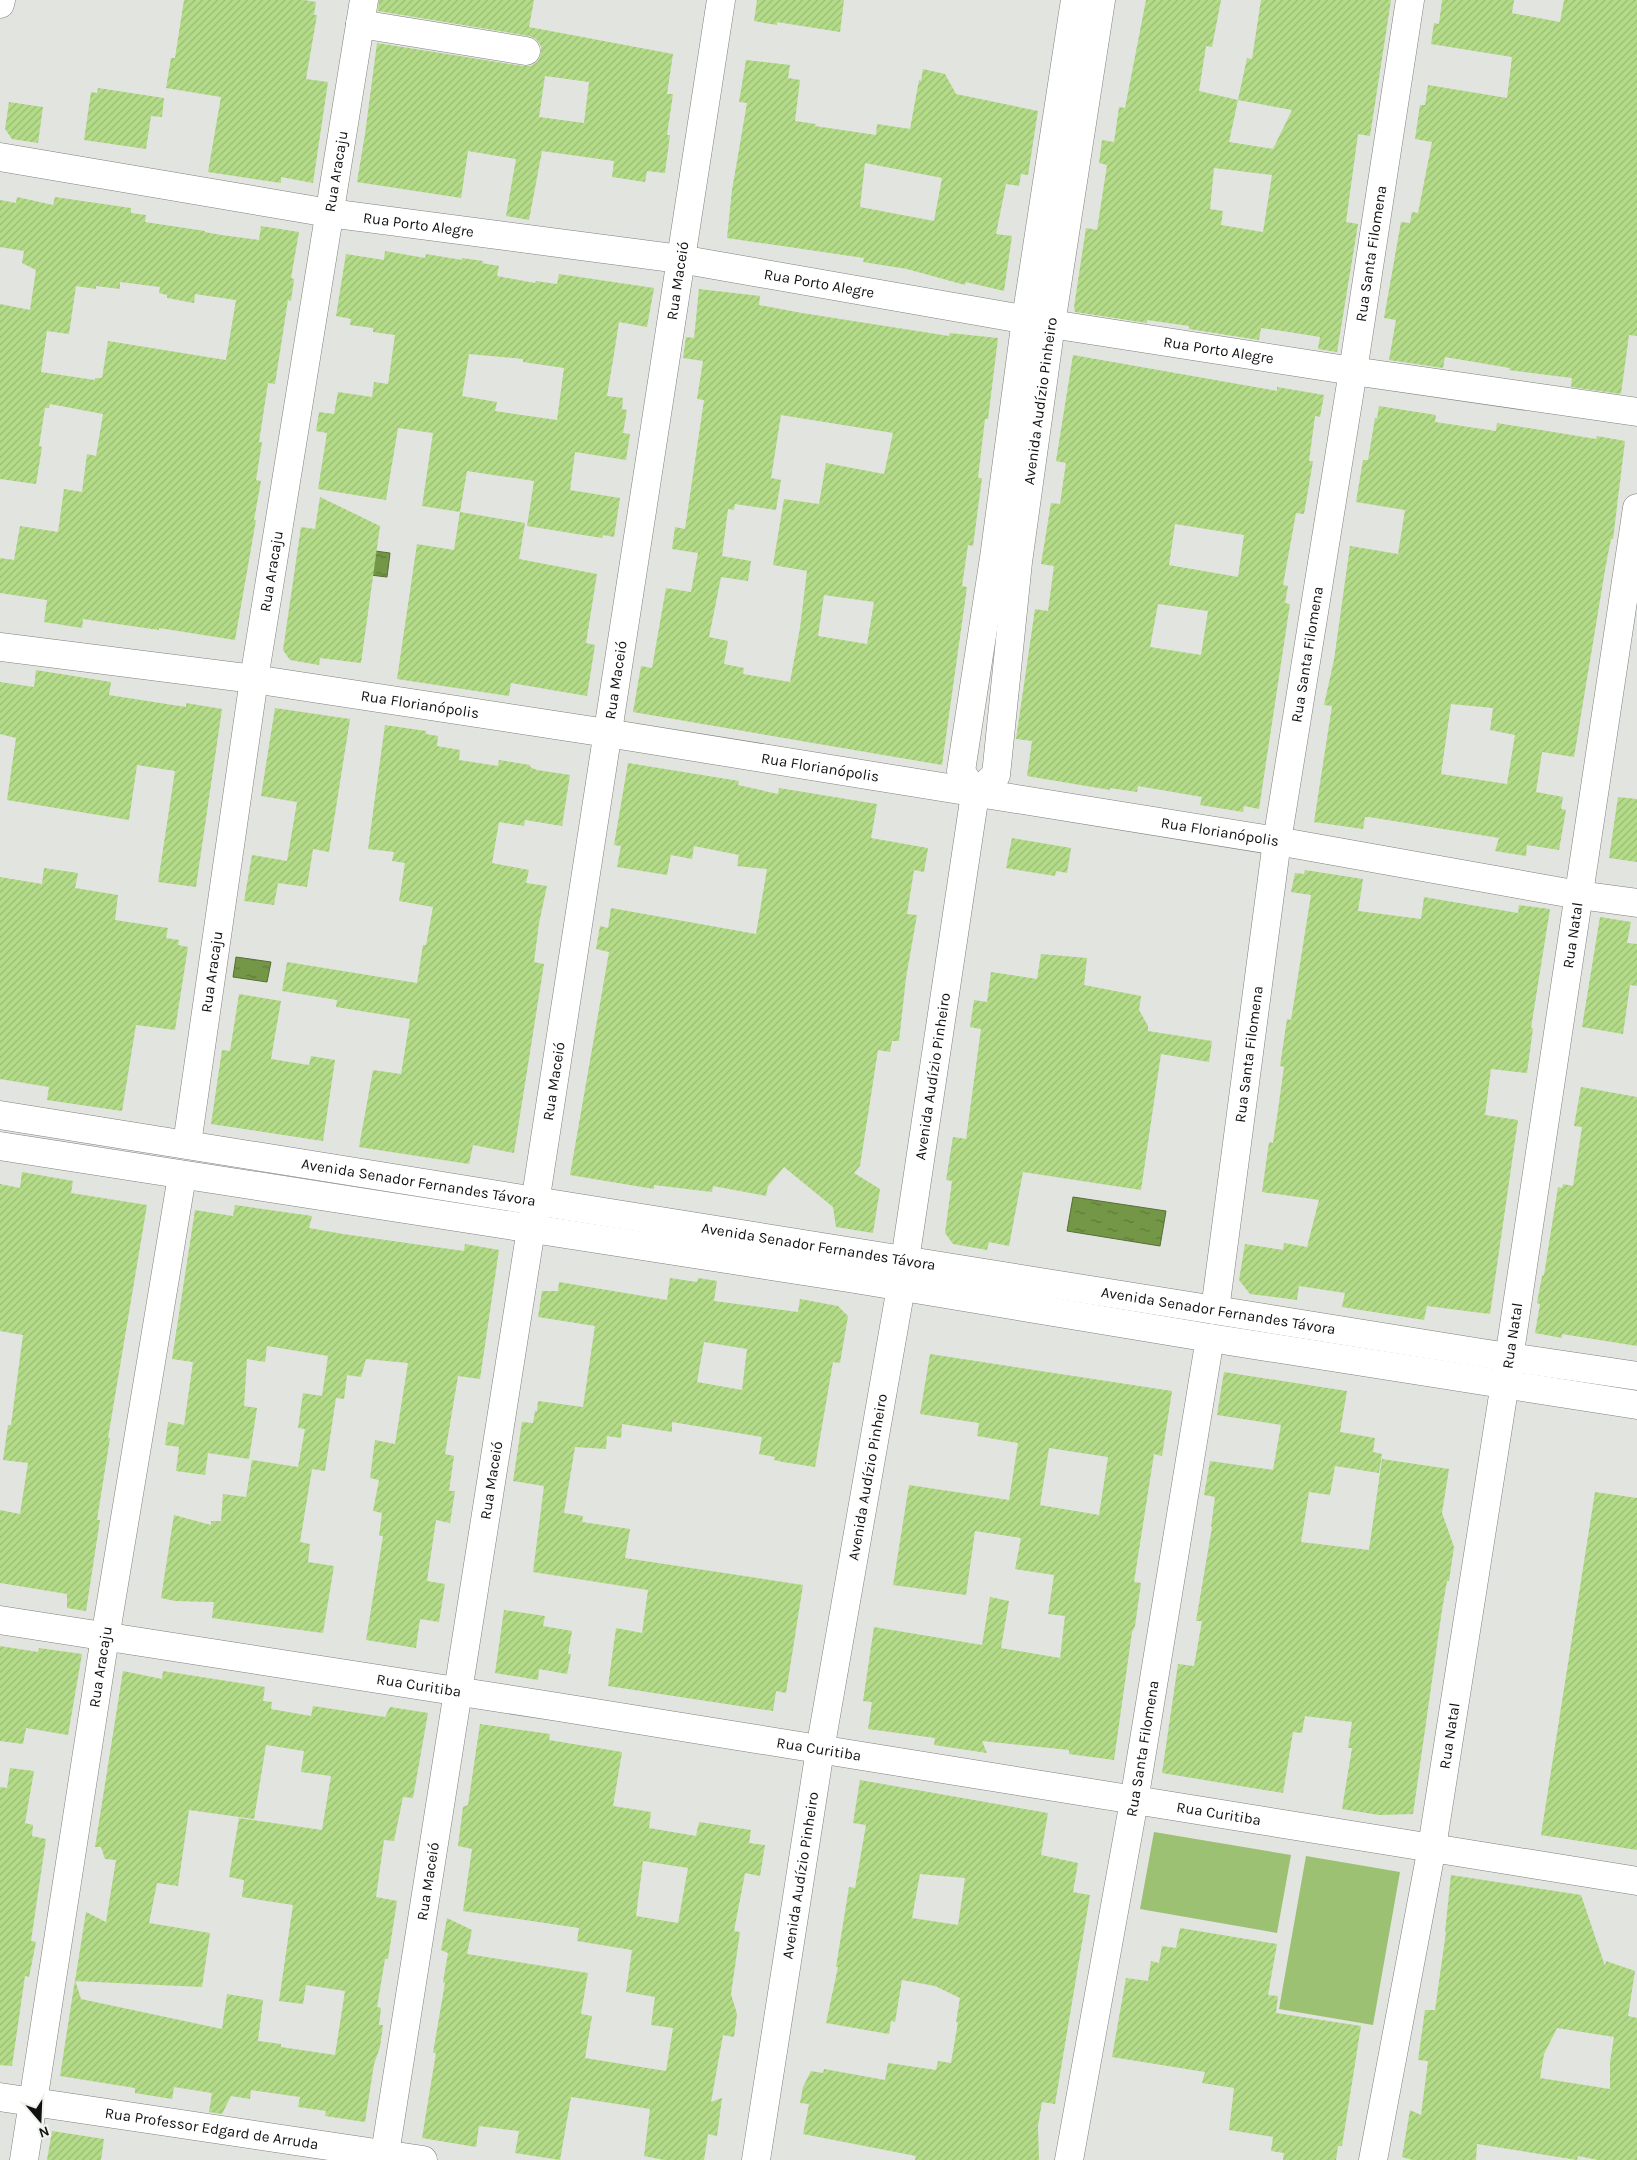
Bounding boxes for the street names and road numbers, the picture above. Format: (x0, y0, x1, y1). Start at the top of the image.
street label: Rua Aracaju (321, 129, 352, 213)
street label: Rua Santa Filomena (1352, 184, 1390, 323)
street label: Rua Porto Alegre (362, 209, 475, 241)
street label: Rua Maceió (663, 240, 693, 321)
street label: Rua Porto Alegre (763, 265, 876, 302)
street label: Avenida Audízio Pinheiro (1020, 316, 1061, 486)
street label: Rua Porto Alegre (1162, 333, 1275, 368)
street label: Rua Aracaju (256, 529, 287, 613)
street label: Rua Santa Filomena (1287, 585, 1327, 724)
street label: Rua Maceió (601, 640, 631, 721)
street label: Rua Florianópolis (360, 686, 480, 722)
street label: Rua Florianópolis (760, 749, 881, 786)
street label: Rua Florianópolis (1160, 813, 1280, 850)
street label: Rua Natal (1559, 901, 1587, 970)
street label: Rua Aracaju (197, 930, 227, 1014)
street label: Rua Santa Filomena (1231, 985, 1267, 1124)
street label: Avenida Audízio Pinheiro (911, 991, 954, 1161)
street label: Rua Maceió (539, 1041, 569, 1122)
street label: Avenida Senador Fernandes Távora (300, 1155, 537, 1210)
street label: Avenida Senador Fernandes Távora (700, 1219, 937, 1274)
street label: Avenida Senador Fernandes Távora (1100, 1283, 1337, 1338)
street label: Rua Natal (1498, 1301, 1526, 1370)
street label: Avenida Audízio Pinheiro (844, 1392, 891, 1562)
street label: Rua Maceió (476, 1440, 506, 1521)
street label: Rua Aracaju (85, 1625, 116, 1709)
street label: Rua Curitiba (375, 1670, 463, 1701)
street label: Rua Santa Filomena (1122, 1679, 1163, 1818)
street label: Rua Natal (1435, 1702, 1464, 1770)
street label: Rua Curitiba (775, 1733, 863, 1765)
street label: Avenida Audízio Pinheiro (778, 1791, 822, 1960)
street label: Rua Curitiba (1175, 1798, 1262, 1829)
street label: Rua Maceió (413, 1841, 443, 1922)
street label: Rua Professor Edgard de Arruda (104, 2104, 320, 2153)

